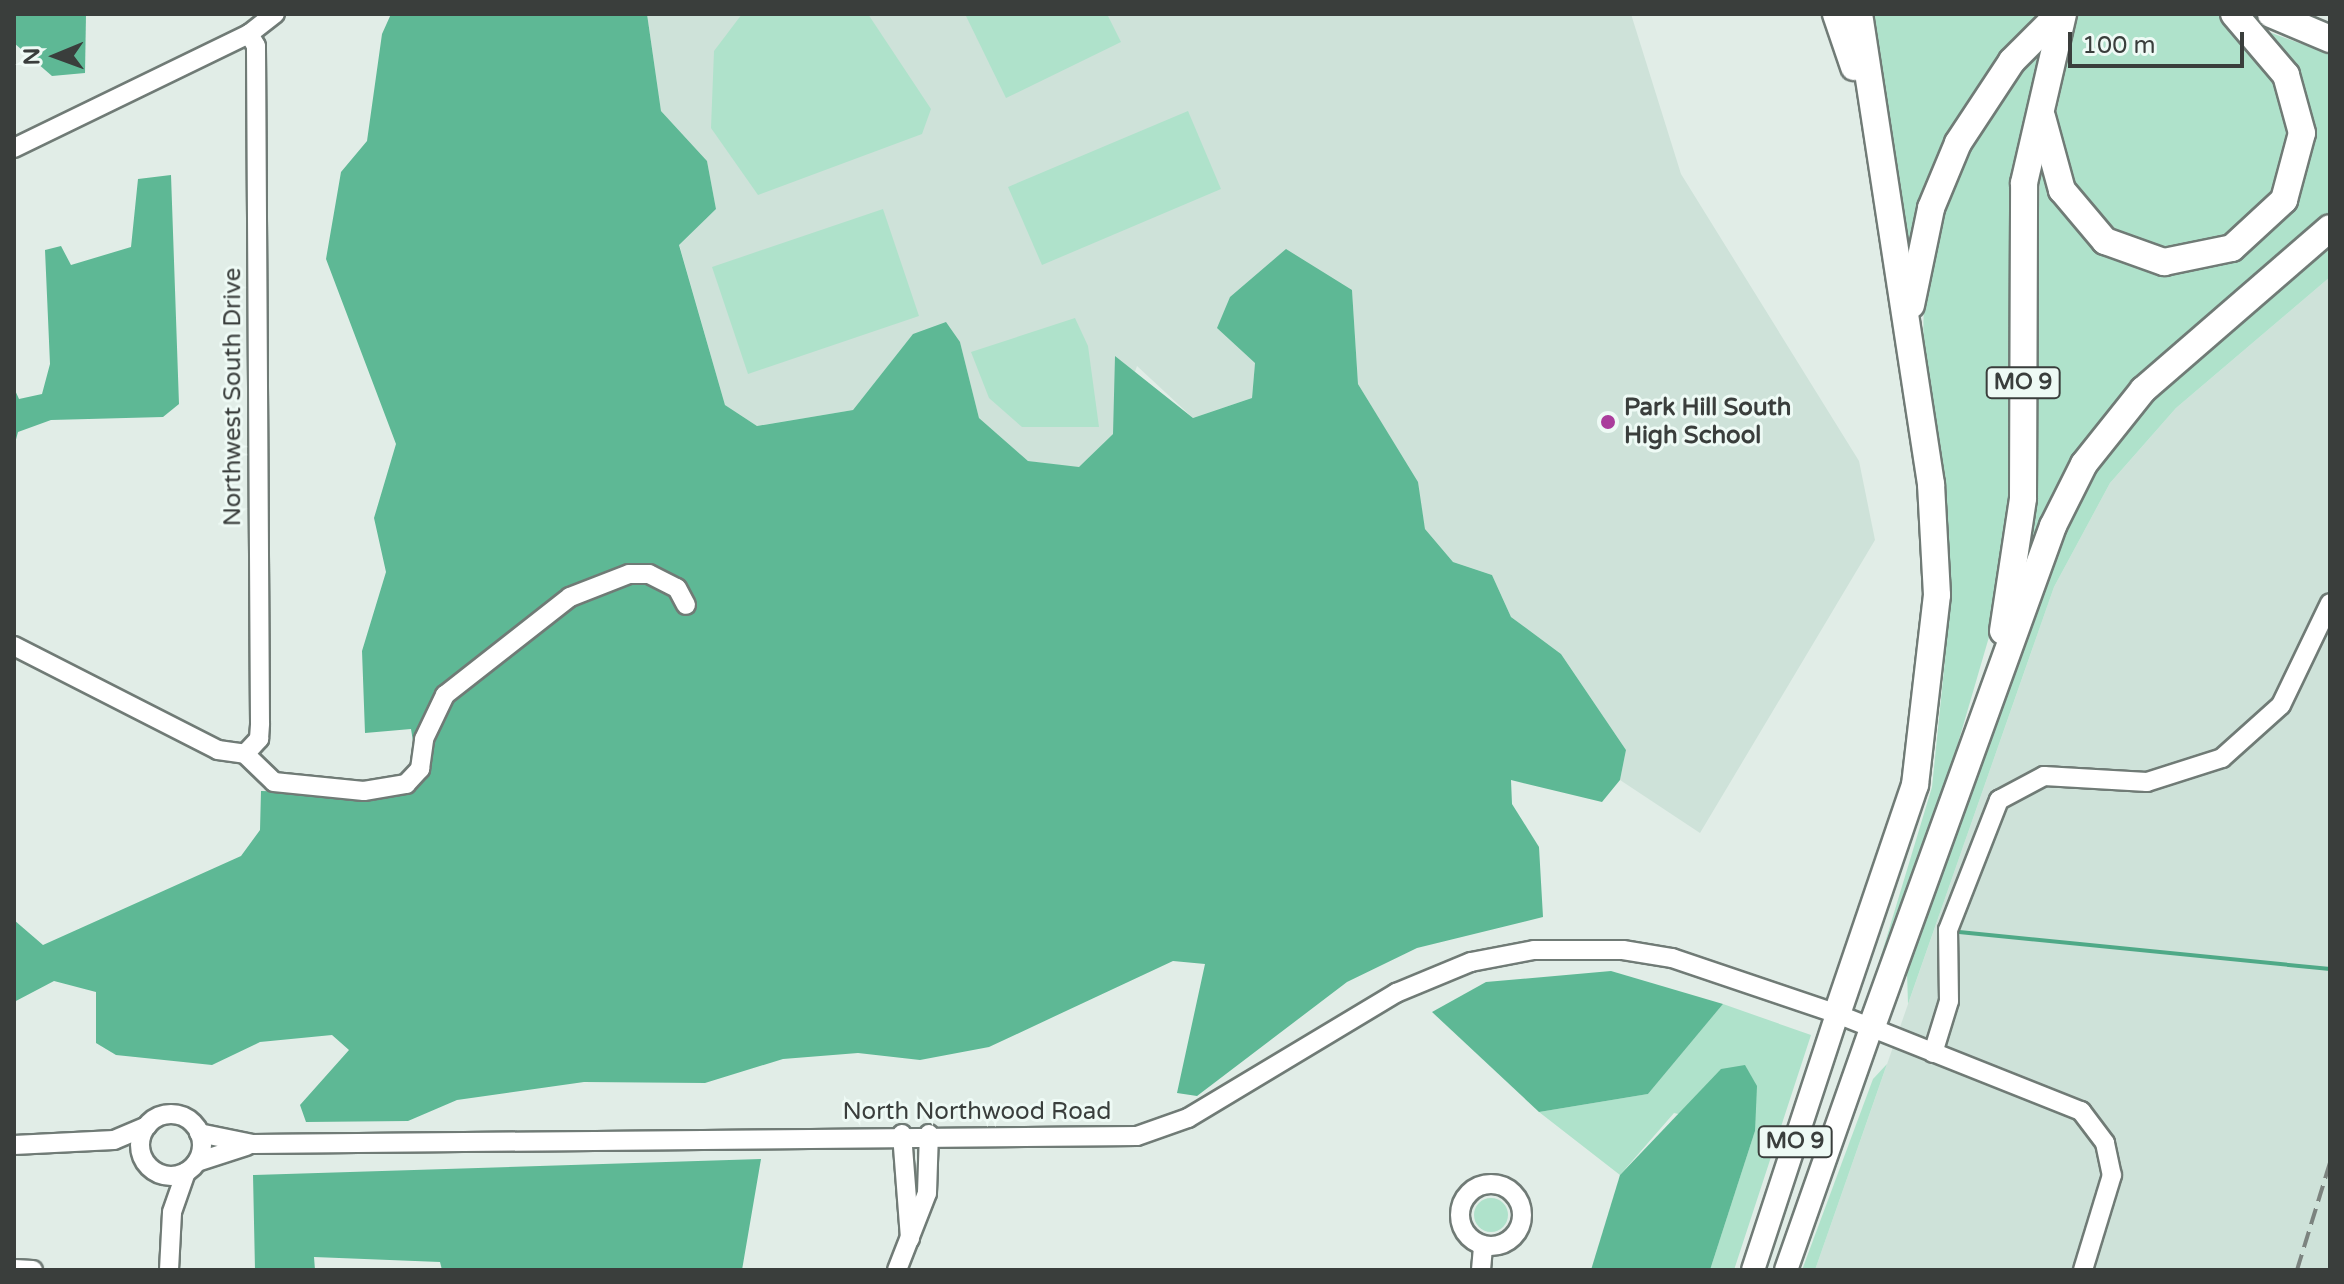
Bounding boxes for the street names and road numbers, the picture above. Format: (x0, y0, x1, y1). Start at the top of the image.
street label: Northwest South Drive (219, 268, 247, 526)
road number: MO 9 (1985, 365, 2061, 401)
street label: North Northwood Road (843, 1098, 1111, 1126)
road number: MO 9 (1757, 1124, 1833, 1160)

